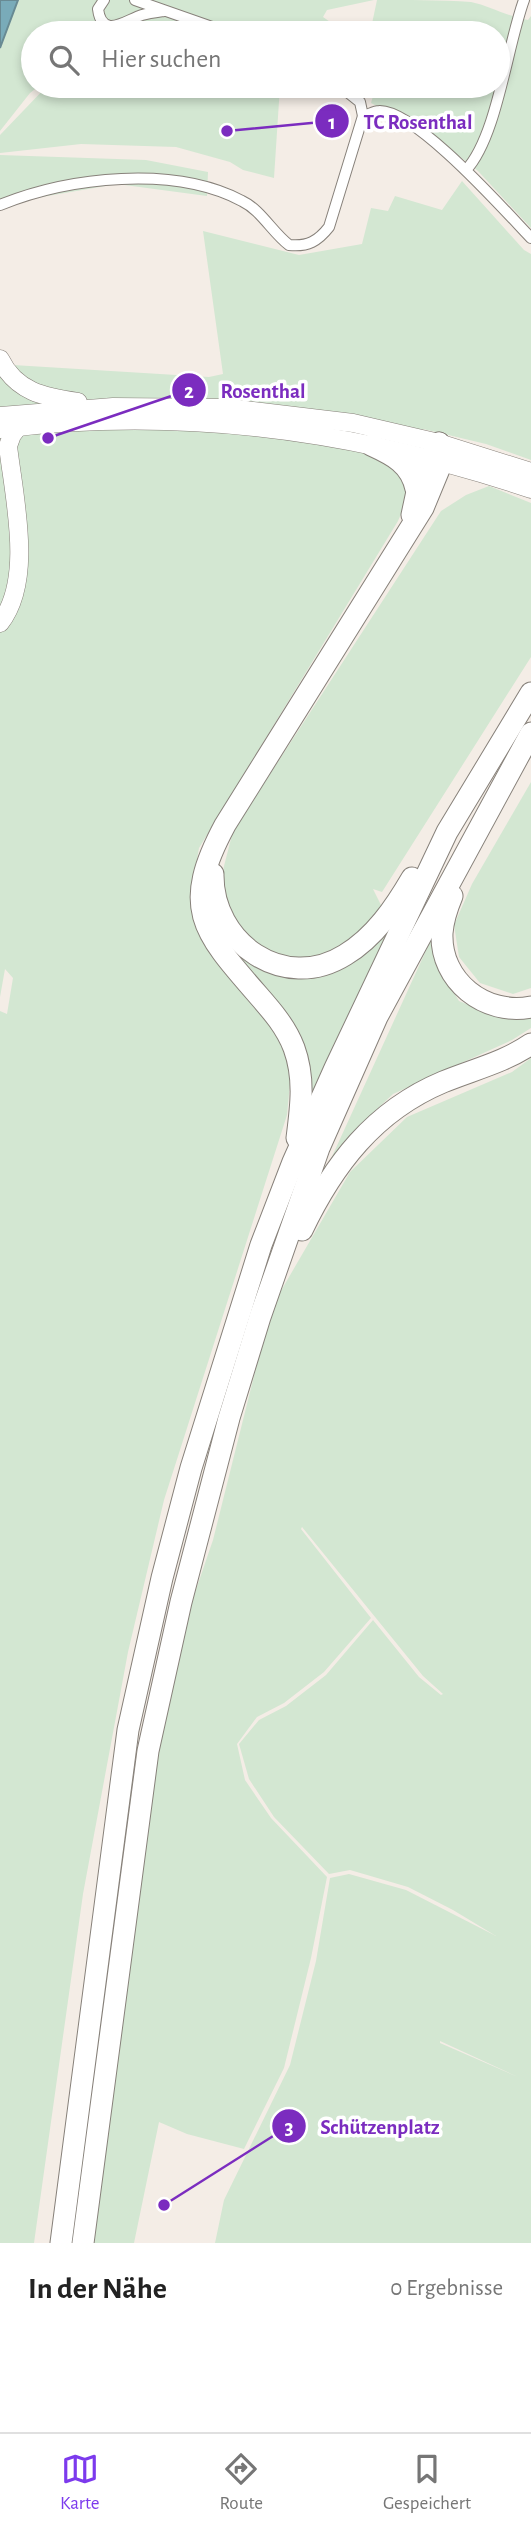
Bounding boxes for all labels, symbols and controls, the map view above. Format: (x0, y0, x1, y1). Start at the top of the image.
search box (21, 21, 510, 98)
icon: search (45, 41, 83, 79)
text: Hier suchen (101, 46, 222, 72)
callout: TC Rosenthal (314, 100, 486, 142)
text: 1 (328, 112, 336, 133)
text: TC Rosenthal (363, 112, 473, 133)
callout: Rosenthal (171, 369, 319, 411)
text: 2 (184, 381, 194, 402)
text: Rosenthal (220, 381, 306, 402)
callout: Schützenplatz (271, 2105, 454, 2147)
text: 3 (284, 2117, 294, 2138)
text: Schützenplatz (320, 2117, 440, 2138)
text: In der Nähe (28, 2274, 167, 2304)
text: 0 Ergebnisse (390, 2277, 503, 2300)
tab: Karte (60, 2450, 99, 2515)
tab: Route (220, 2450, 263, 2515)
tab: Gespeichert (383, 2450, 471, 2515)

